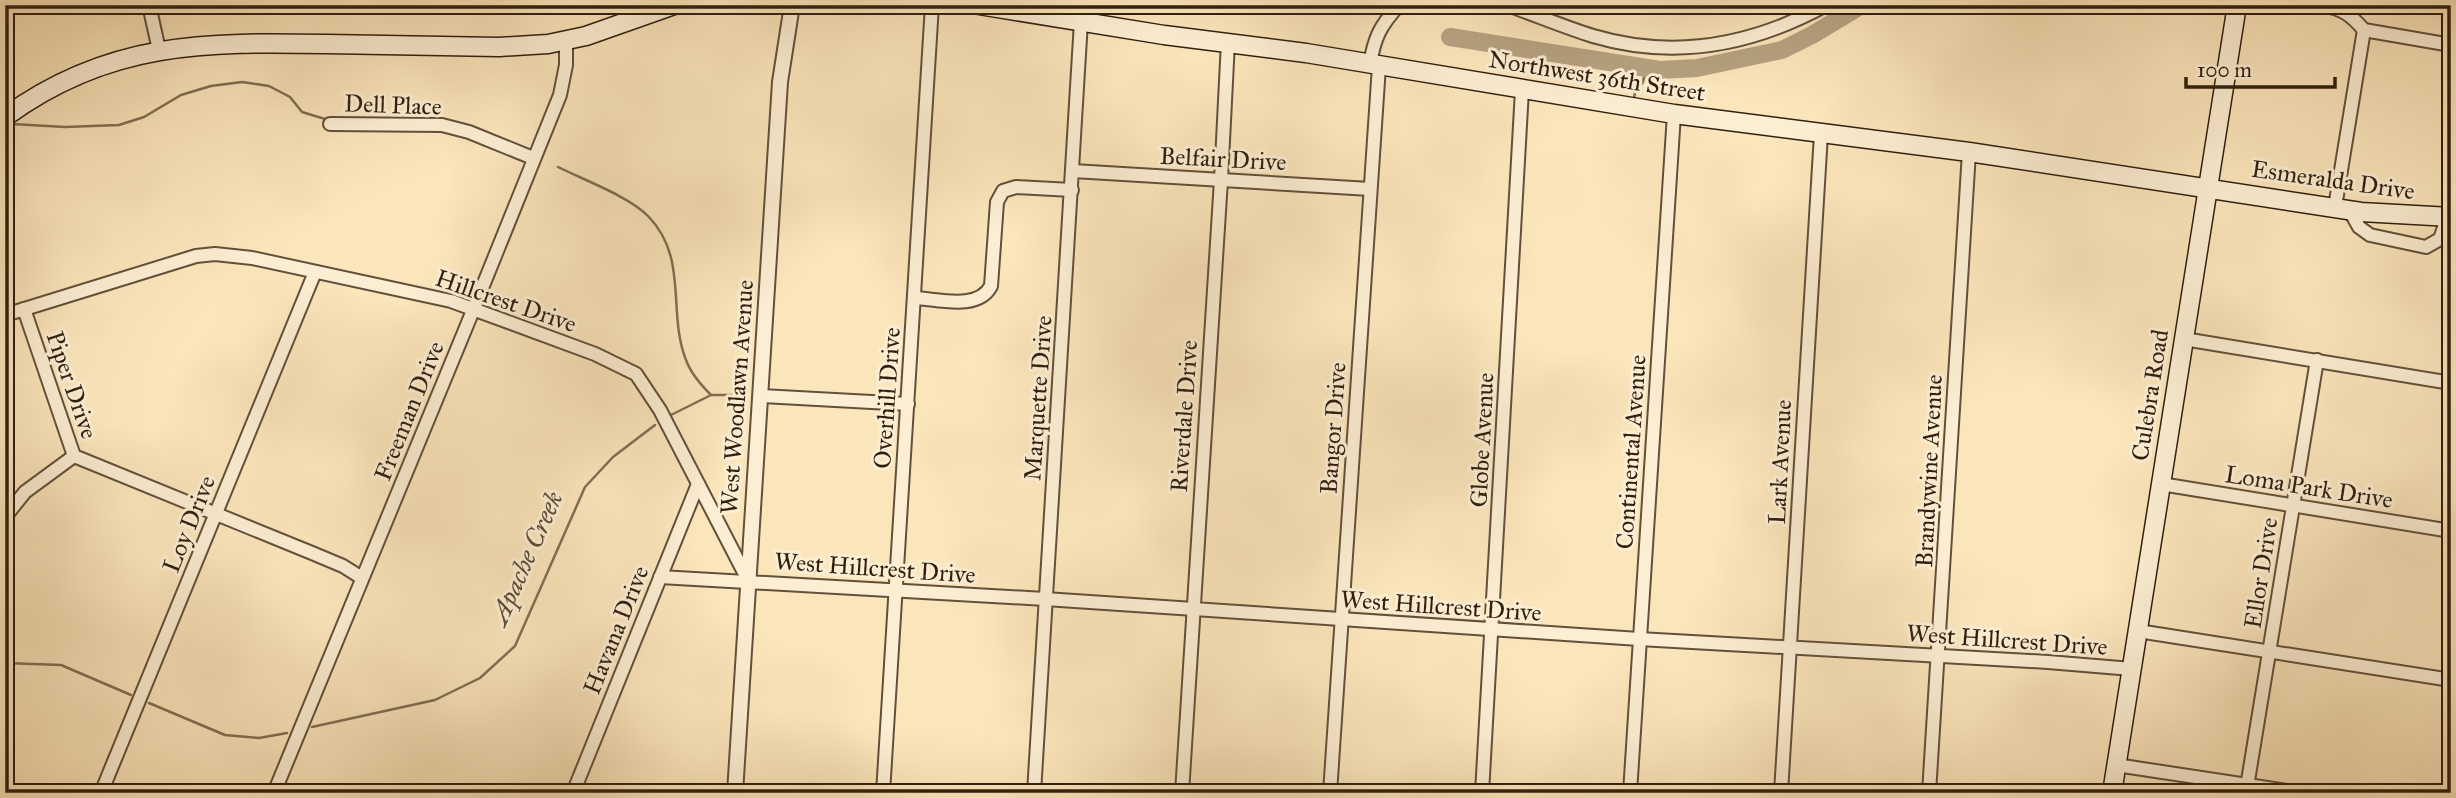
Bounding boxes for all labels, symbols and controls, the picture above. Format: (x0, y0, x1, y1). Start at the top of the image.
street label: Northwest 36th Street (1486, 44, 1708, 108)
scale bar (2186, 46, 2335, 90)
text: 100 m (2197, 57, 2252, 83)
street label: Dell Place (344, 88, 442, 122)
street label: Belfair Drive (1159, 141, 1287, 177)
street label: Esmeralda Drive (2249, 154, 2417, 206)
street label: Hillcrest Drive (432, 263, 580, 339)
street label: West Woodlawn Avenue (714, 279, 760, 515)
street label: Marquette Drive (1017, 314, 1059, 482)
street label: Overhill Drive (867, 326, 907, 470)
street label: Piper Drive (40, 327, 104, 443)
street label: Culebra Road (2125, 327, 2175, 463)
street label: Freeman Drive (367, 337, 451, 485)
street label: Riverdale Drive (1164, 339, 1204, 493)
street label: Continental Avenue (1609, 354, 1653, 550)
street label: Bangor Drive (1313, 361, 1353, 495)
street label: Globe Avenue (1463, 372, 1501, 508)
street label: Brandywine Avenue (1909, 374, 1949, 568)
street label: Lark Avenue (1762, 399, 1798, 525)
street label: Loma Park Drive (2223, 459, 2395, 515)
street label: Loy Drive (156, 471, 222, 577)
water label: Apache Creek (481, 486, 571, 633)
street label: Ellor Drive (2237, 515, 2285, 631)
street label: West Hillcrest Drive (774, 546, 976, 590)
street label: Havana Drive (577, 561, 655, 699)
street label: West Hillcrest Drive (1340, 584, 1542, 628)
street label: West Hillcrest Drive (1906, 618, 2108, 662)

